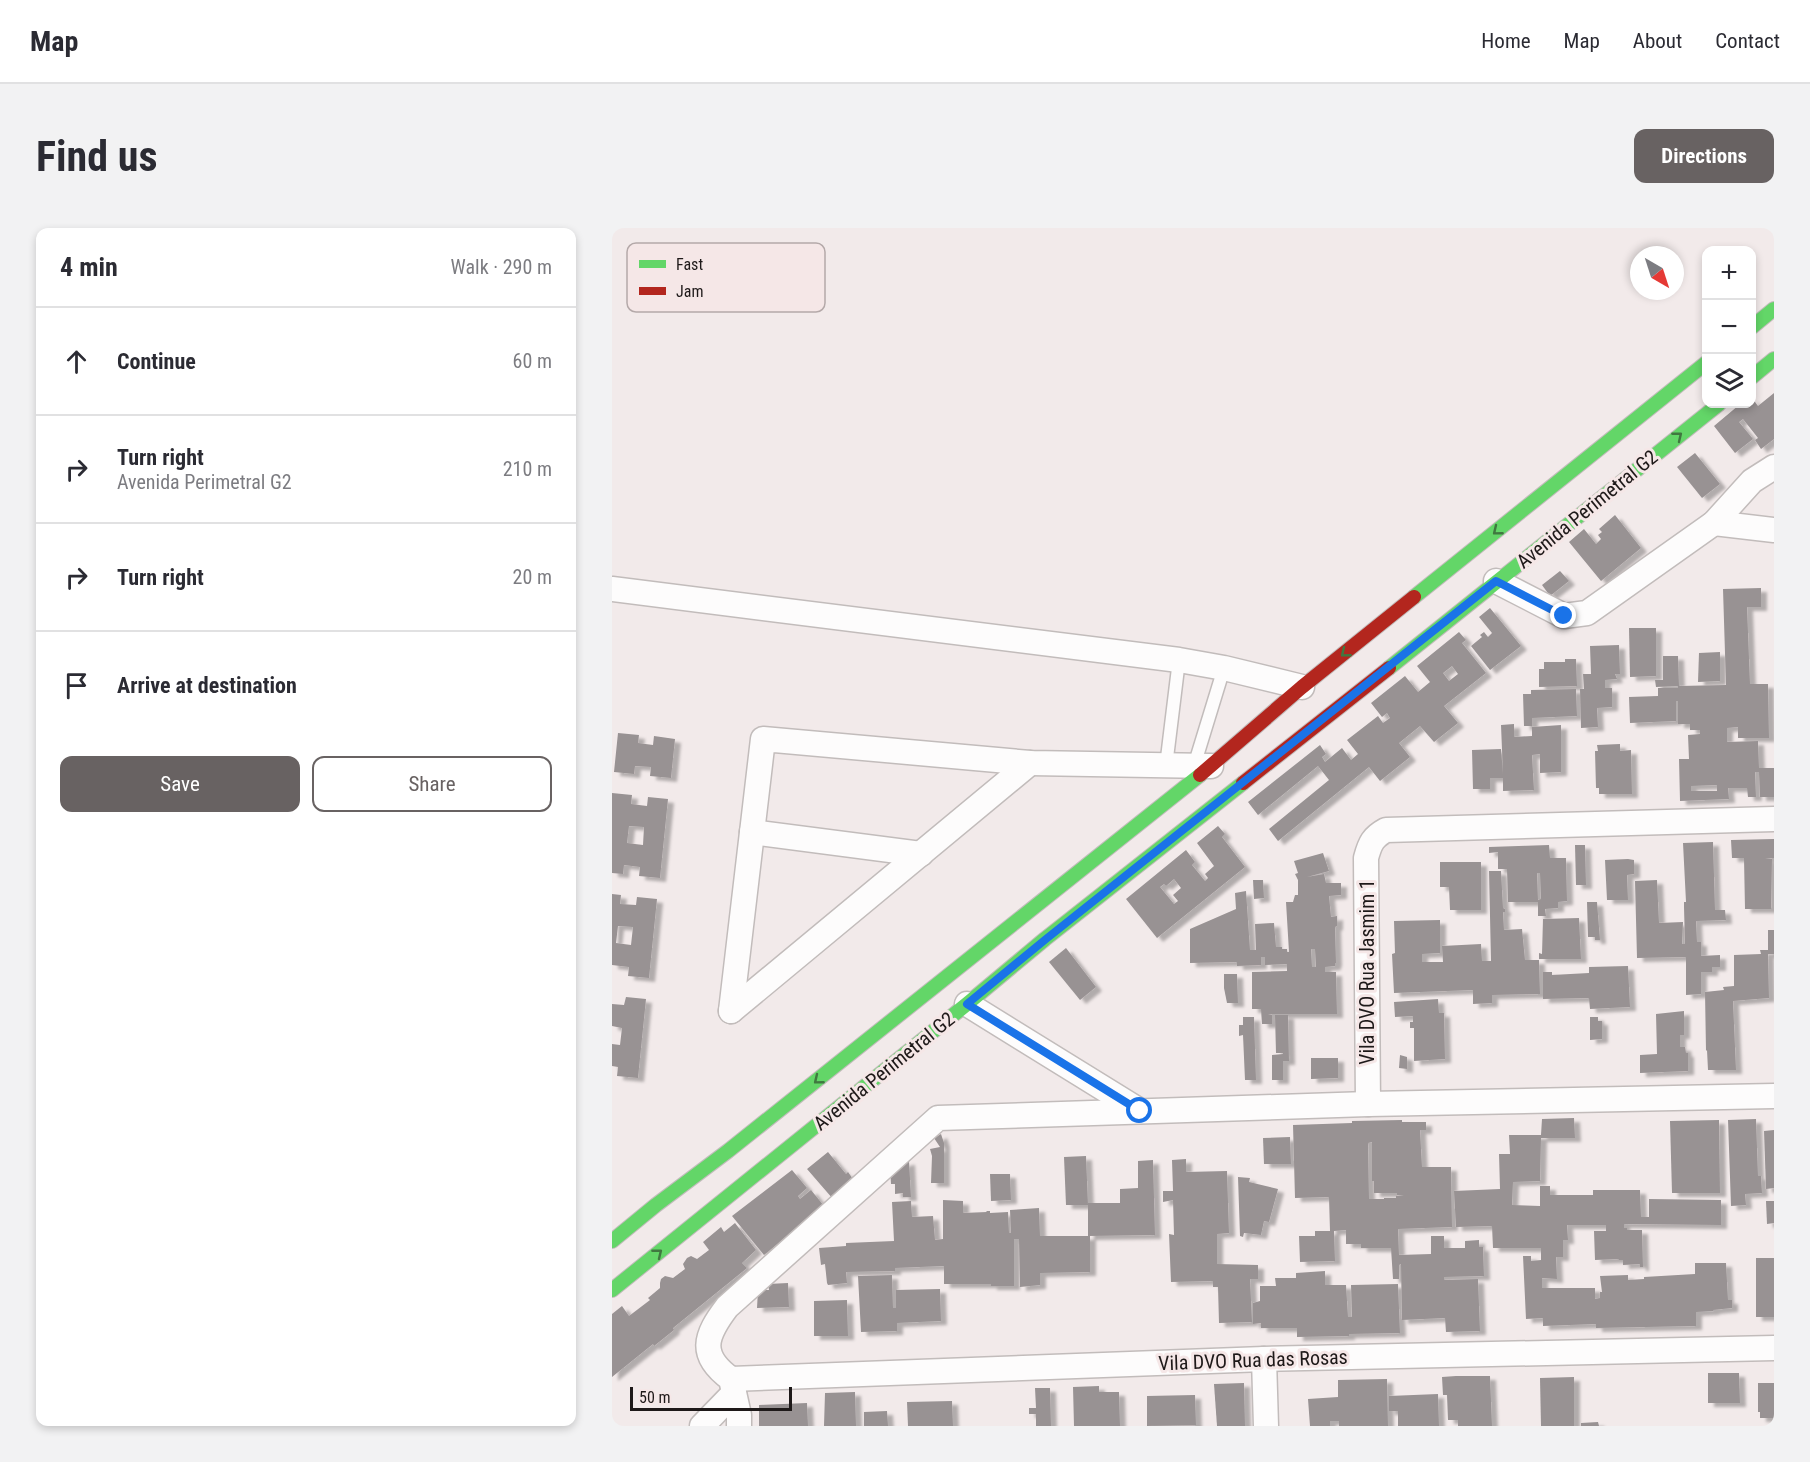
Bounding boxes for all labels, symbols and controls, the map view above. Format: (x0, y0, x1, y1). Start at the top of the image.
text: Map (30, 25, 78, 58)
text: Home (1481, 29, 1531, 53)
text: Map (1564, 29, 1600, 53)
text: About (1633, 29, 1682, 53)
text: Contact (1715, 29, 1780, 53)
button: Directions (1634, 129, 1774, 183)
text: Find us (36, 132, 157, 181)
legend (627, 243, 825, 312)
north arrow (1630, 246, 1684, 300)
map controls (1702, 246, 1756, 408)
button: + (1702, 246, 1756, 300)
text: 4 min (60, 252, 118, 282)
text: Walk · 290 m (451, 255, 552, 279)
text: Fast (676, 255, 703, 274)
text: Jam (676, 282, 703, 301)
button: − (1702, 300, 1756, 354)
icon: ahead (60, 345, 93, 378)
text: Continue (117, 349, 196, 374)
text: 60 m (513, 349, 552, 373)
button: layers (1702, 354, 1756, 408)
one-way arrow (1672, 432, 1683, 443)
text: Turn right (117, 445, 204, 470)
street label: Avenida Perimetral G2 (1512, 445, 1663, 573)
icon: right (60, 453, 93, 486)
text: 210 m (503, 457, 552, 481)
text: Avenida Perimetral G2 (117, 470, 292, 494)
one-way arrow (1493, 524, 1504, 535)
icon: right (60, 561, 93, 594)
text: Turn right (117, 565, 204, 590)
text: 20 m (513, 565, 552, 589)
route end (1550, 602, 1576, 628)
one-way arrow (1340, 645, 1351, 656)
icon: arrive (60, 669, 93, 702)
text: Arrive at destination (117, 673, 297, 698)
button: Save (60, 756, 300, 812)
button: Share (312, 756, 552, 812)
street label: Vila DVO Rua Jasmim 1 (1355, 879, 1379, 1065)
street label: Avenida Perimetral G2 (809, 1007, 960, 1135)
one-way arrow (814, 1072, 825, 1083)
route start (1126, 1097, 1152, 1123)
one-way arrow (651, 1249, 662, 1260)
street label: Vila DVO Rua das Rosas (1158, 1345, 1348, 1375)
scale bar (630, 1384, 792, 1412)
text: 50 m (639, 1388, 671, 1407)

